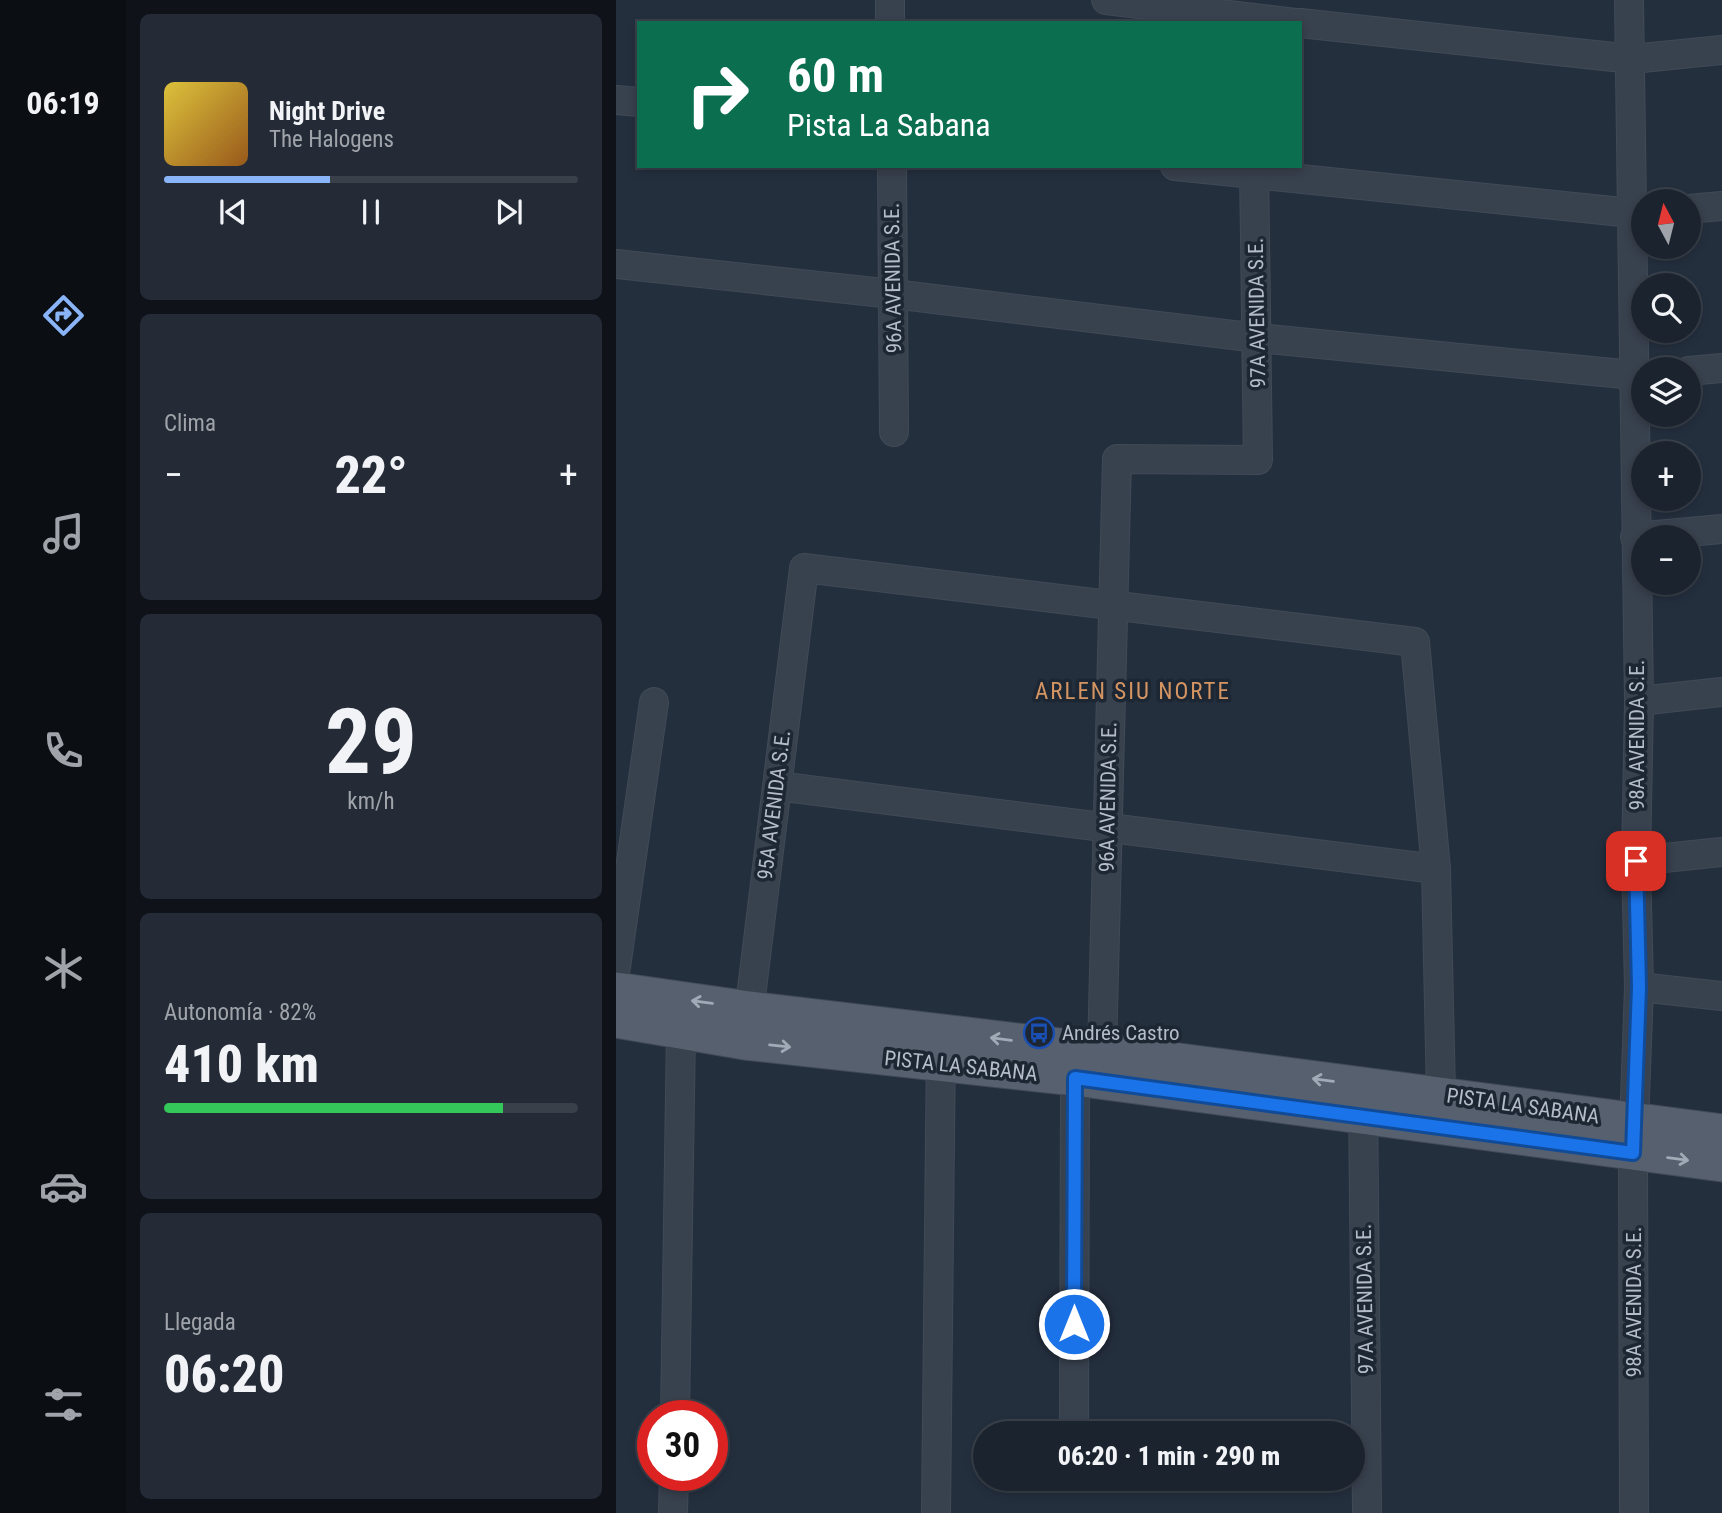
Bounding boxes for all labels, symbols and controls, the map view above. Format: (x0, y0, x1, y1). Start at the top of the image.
text: 60 m (787, 47, 884, 104)
icon: right (672, 49, 763, 140)
text: 06:19 (26, 84, 100, 122)
text: Night Drive (269, 96, 385, 126)
text: Pista La Sabana (787, 106, 991, 144)
text: The Halogens (269, 126, 394, 153)
north arrow (1631, 189, 1701, 259)
map controls (1631, 189, 1701, 595)
icon: previous (214, 193, 252, 231)
icon: pause (352, 193, 390, 231)
icon: next (490, 193, 528, 231)
street label: 96A AVENIDA S.E. (880, 203, 906, 353)
street label: 97A AVENIDA S.E. (1244, 238, 1270, 388)
button: search (1631, 273, 1701, 343)
icon: directions (39, 291, 88, 340)
button: layers (1631, 357, 1701, 427)
text: Clima (164, 410, 216, 437)
button: + (1631, 441, 1701, 511)
text: 22° (334, 445, 408, 506)
text: − (164, 453, 183, 497)
text: + (559, 453, 578, 497)
icon: music (39, 509, 88, 558)
button: − (1631, 525, 1701, 595)
street label: 98A AVENIDA S.E. (1625, 660, 1649, 810)
district label: ARLEN SIU NORTE (1035, 678, 1231, 705)
text: 29 (325, 689, 417, 795)
street label: 96A AVENIDA S.E. (1095, 722, 1121, 872)
icon: phone (39, 726, 88, 775)
street label: 95A AVENIDA S.E. (753, 729, 795, 881)
text: km/h (347, 788, 395, 815)
pin (1606, 831, 1666, 891)
icon: arrive (1617, 842, 1655, 880)
icon: climate (39, 944, 88, 993)
one-way arrow (691, 995, 714, 1008)
text: Autonomía · 82% (164, 999, 316, 1026)
bus stop icon: Andrés Castro (1022, 1016, 1056, 1050)
place label: Andrés Castro (1062, 1021, 1180, 1045)
one-way arrow (990, 1032, 1012, 1045)
text: 410 km (164, 1034, 319, 1095)
one-way arrow (768, 1040, 791, 1053)
street label: PISTA LA SABANA (883, 1046, 1039, 1086)
one-way arrow (1313, 1074, 1335, 1087)
street label: PISTA LA SABANA (1445, 1083, 1601, 1129)
one-way arrow (1666, 1152, 1689, 1165)
icon: car (39, 1162, 88, 1211)
street label: 97A AVENIDA S.E. (1352, 1224, 1378, 1374)
street label: 98A AVENIDA S.E. (1622, 1227, 1646, 1377)
position arrow (1037, 1287, 1111, 1361)
text: Llegada (164, 1309, 236, 1336)
text: 06:20 (164, 1344, 284, 1405)
icon: filters (39, 1380, 88, 1429)
speed limit sign: 30 (637, 1400, 728, 1491)
text: 06:20 · 1 min · 290 m (1058, 1441, 1280, 1471)

